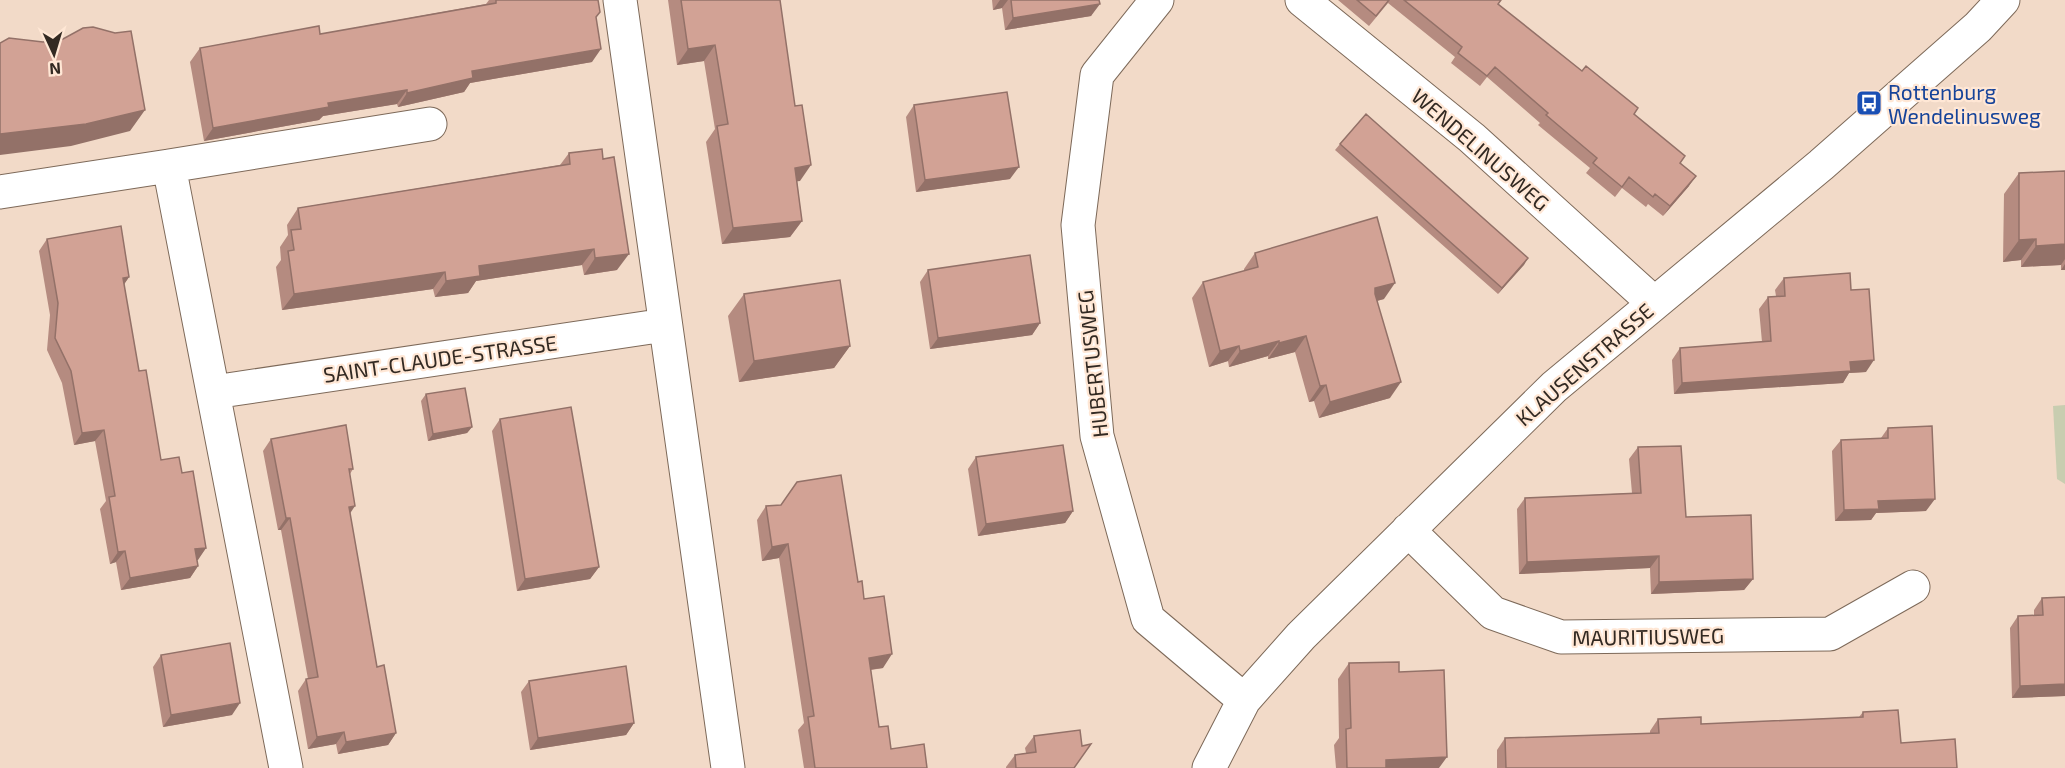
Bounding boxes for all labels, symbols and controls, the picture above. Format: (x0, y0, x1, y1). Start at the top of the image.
north arrow (24, 24, 84, 84)
text: N (49, 60, 62, 79)
place label: Rottenburg Wendelinusweg (1888, 79, 2041, 128)
street label: WENDELINUSWEG (1407, 83, 1555, 215)
bus stop icon: Rottenburg Wendelinusweg (1854, 88, 1884, 118)
street label: HUBERTUSWEG (1072, 289, 1112, 439)
street label: KLAUSENSTRASSE (1510, 298, 1658, 430)
street label: SAINT-CLAUDE-STRASSE (322, 329, 558, 387)
street label: MAURITIUSWEG (1572, 622, 1724, 650)

